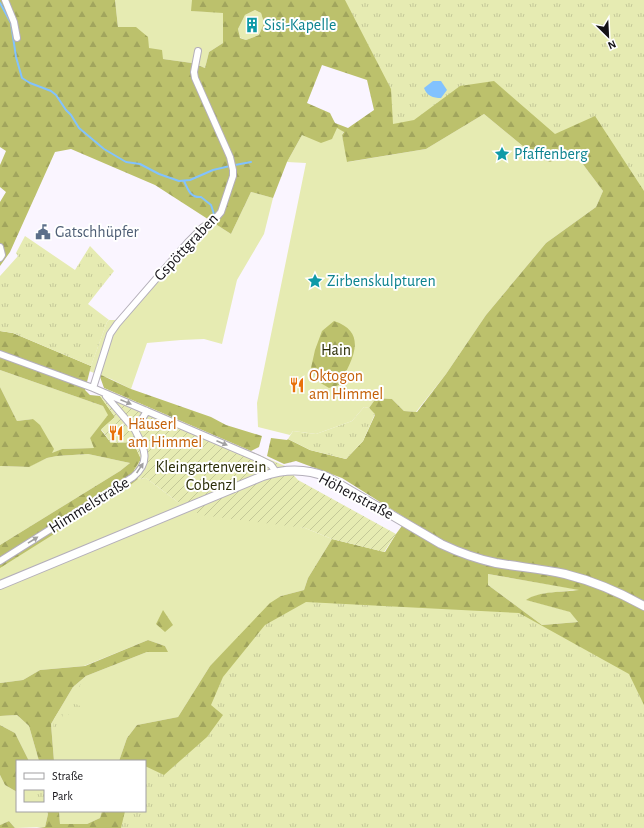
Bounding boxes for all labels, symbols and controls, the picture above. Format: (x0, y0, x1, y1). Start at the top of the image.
building icon: Sisi-Kapelle (243, 16, 261, 34)
north arrow (588, 16, 628, 56)
place label: Sisi-Kapelle (264, 17, 336, 33)
text: N (606, 38, 618, 51)
place icon: Pfaffenberg (493, 145, 511, 163)
place label: Pfaffenberg (514, 146, 588, 162)
street label: Gspöttgraben (151, 210, 221, 284)
public building icon: Gatschhüpfer (34, 223, 52, 241)
place label: Gatschhüpfer (55, 224, 140, 240)
place icon: Zirbenskulpturen (306, 272, 324, 290)
place label: Zirbenskulpturen (327, 273, 436, 289)
park label: Hain (321, 342, 351, 358)
place label: Oktogon am Himmel (309, 368, 383, 402)
restaurant icon: Oktogon am Himmel (288, 376, 306, 394)
one-way arrow (120, 400, 132, 406)
place label: Häuserl am Himmel (128, 416, 202, 450)
restaurant icon: Häuserl am Himmel (107, 424, 125, 442)
one-way arrow (216, 440, 228, 446)
park label: Kleingartenverein Cobenzl (156, 459, 266, 493)
one-way arrow (137, 463, 144, 474)
street label: Höhenstraße (316, 470, 396, 522)
street label: Himmelstraße (46, 474, 132, 536)
one-way arrow (28, 536, 38, 544)
legend (16, 760, 146, 812)
text: Straße (52, 770, 83, 782)
text: Park (52, 790, 73, 802)

